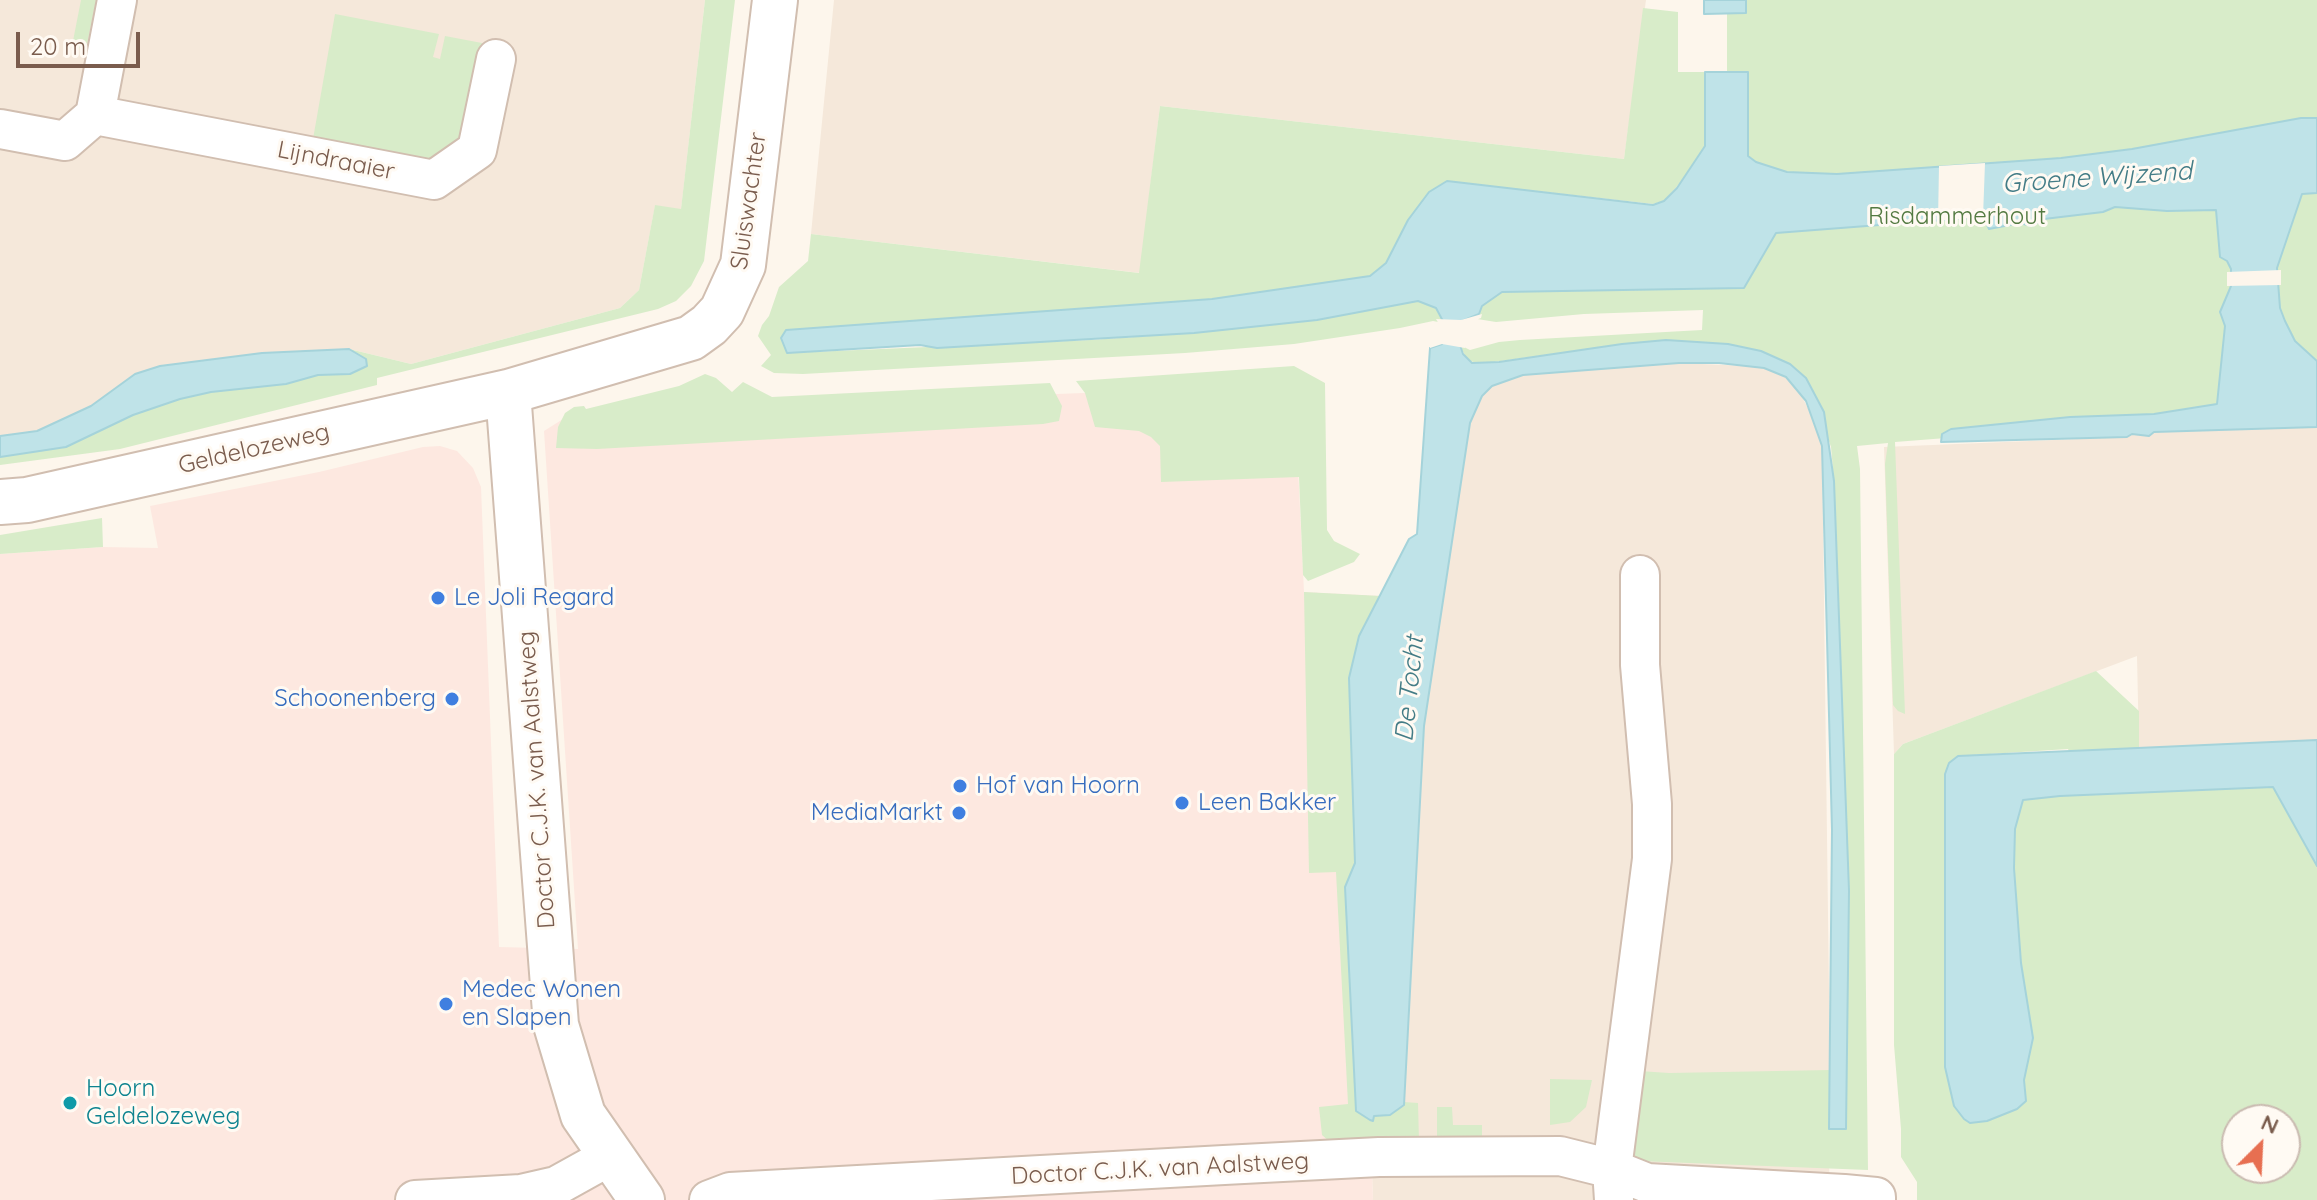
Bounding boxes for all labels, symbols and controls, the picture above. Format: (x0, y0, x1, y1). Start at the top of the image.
scale bar (20, 16, 144, 66)
text: 20 m (30, 31, 86, 61)
street label: Sluiswachter (725, 130, 773, 272)
street label: Lijndraaier (275, 136, 397, 186)
water label: Groene Wijzend (2001, 156, 2193, 200)
park label: Risdammerhout (1868, 203, 2046, 231)
street label: Geldelozeweg (176, 418, 332, 480)
place label: Le Joli Regard (454, 584, 614, 612)
marker: Le Joli Regard (429, 589, 447, 607)
street label: Doctor C.J.K. van Aalstweg (512, 630, 562, 930)
water label: De Tocht (1389, 635, 1431, 743)
place label: Schoonenberg (274, 685, 436, 713)
marker: Schoonenberg (443, 690, 461, 708)
place label: Hof van Hoorn (976, 772, 1140, 800)
marker: Hof van Hoorn (951, 777, 969, 795)
place label: Leen Bakker (1198, 789, 1336, 817)
marker: Leen Bakker (1173, 794, 1191, 812)
place label: MediaMarkt (811, 799, 943, 827)
marker: MediaMarkt (950, 804, 968, 822)
place label: Medec Wonen en Slapen (462, 976, 621, 1032)
marker: Medec Wonen en Slapen (437, 995, 455, 1013)
place label: Hoorn Geldelozeweg (86, 1075, 240, 1131)
marker: Hoorn Geldelozeweg (61, 1094, 79, 1112)
north arrow (2221, 1104, 2301, 1184)
text: N (2257, 1108, 2283, 1140)
street label: Doctor C.J.K. van Aalstweg (1010, 1147, 1310, 1191)

